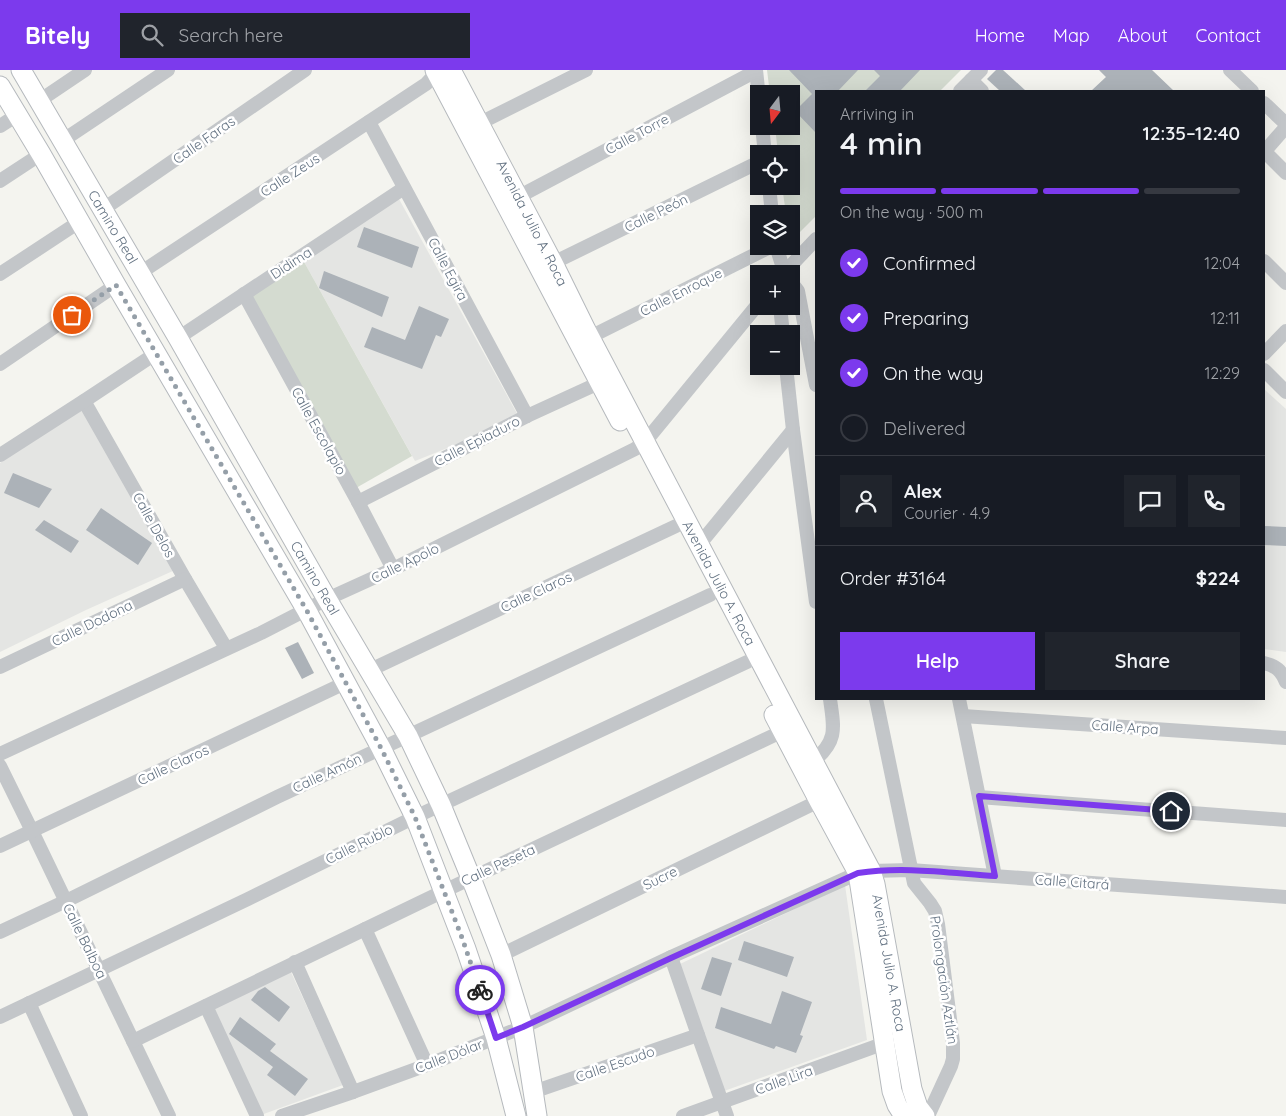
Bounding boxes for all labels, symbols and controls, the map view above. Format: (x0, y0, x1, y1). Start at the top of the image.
search box (120, 13, 470, 58)
text: Bitely (25, 20, 90, 50)
icon: search (138, 21, 166, 49)
text: Search here (178, 23, 283, 47)
text: Home (975, 24, 1025, 47)
text: Map (1053, 24, 1090, 47)
text: About (1118, 24, 1168, 47)
text: Contact (1196, 24, 1261, 47)
north arrow (750, 85, 800, 135)
map controls (750, 85, 800, 375)
text: Arriving in (840, 104, 914, 124)
street label: Calle Torre (602, 110, 672, 158)
street label: Calle Faras (169, 112, 239, 168)
text: 12:35–12:40 (1143, 121, 1240, 145)
text: 4 min (840, 123, 923, 163)
button: locate (750, 145, 800, 195)
street label: Calle Zeus (257, 149, 323, 201)
street label: Avenida Julio A. Roca (492, 157, 572, 289)
street label: Camino Real (84, 187, 142, 267)
street label: Calle Peón (621, 190, 691, 236)
text: On the way · 500 m (840, 202, 983, 222)
button: layers (750, 205, 800, 255)
street label: Calle Egira (424, 234, 472, 304)
street label: Didima (267, 243, 315, 283)
icon: check (840, 249, 868, 277)
text: Confirmed (883, 251, 976, 275)
text: 12:04 (1204, 253, 1240, 273)
street label: Calle Enroque (637, 264, 725, 320)
button: + (750, 265, 800, 315)
pin (51, 294, 93, 336)
icon: bag (58, 301, 86, 329)
icon: check (840, 304, 868, 332)
text: Preparing (883, 306, 969, 330)
text: 12:11 (1210, 308, 1240, 328)
button: − (750, 325, 800, 375)
icon: check (840, 359, 868, 387)
text: On the way (883, 361, 984, 385)
text: 12:29 (1204, 363, 1240, 383)
street label: Calle Escolapio (287, 384, 351, 478)
street label: Calle Epiaduro (431, 412, 523, 470)
text: Delivered (883, 416, 966, 440)
button: person (840, 475, 892, 527)
button: chat (1124, 475, 1176, 527)
button: phone (1188, 475, 1240, 527)
text: Alex (904, 479, 942, 503)
street label: Calle Delos (129, 489, 179, 561)
text: Courier · 4.9 (904, 503, 990, 523)
street label: Avenida Julio A. Roca (678, 517, 760, 649)
street label: Camino Real (287, 538, 343, 618)
street label: Calle Apolo (368, 539, 442, 587)
text: Order #3164 (840, 566, 946, 590)
text: $224 (1196, 566, 1240, 590)
street label: Calle Claros (497, 568, 575, 616)
street label: Calle Dodona (49, 596, 135, 650)
button: Help (840, 632, 1035, 690)
button: Share (1045, 632, 1240, 690)
street label: Calle Arpa (1091, 716, 1159, 738)
street label: Calle Claros (134, 741, 212, 789)
street label: Calle Amón (290, 749, 364, 797)
pin (1150, 790, 1192, 832)
icon: home (1157, 797, 1185, 825)
street label: Calle Rublo (322, 820, 396, 868)
street label: Calle Peseta (458, 840, 538, 890)
street label: Sucre (640, 862, 680, 894)
street label: Calle Citará (1034, 870, 1110, 894)
street label: Avenida Julio A. Roca (868, 893, 910, 1033)
street label: Calle Balboa (59, 900, 111, 982)
street label: Prolongación Aztlán (926, 915, 962, 1045)
courier (455, 965, 505, 1015)
icon: bike (466, 976, 494, 1004)
street label: Calle Dólar (413, 1035, 486, 1077)
street label: Calle Escudo (573, 1042, 657, 1086)
street label: Calle Lira (753, 1061, 815, 1099)

